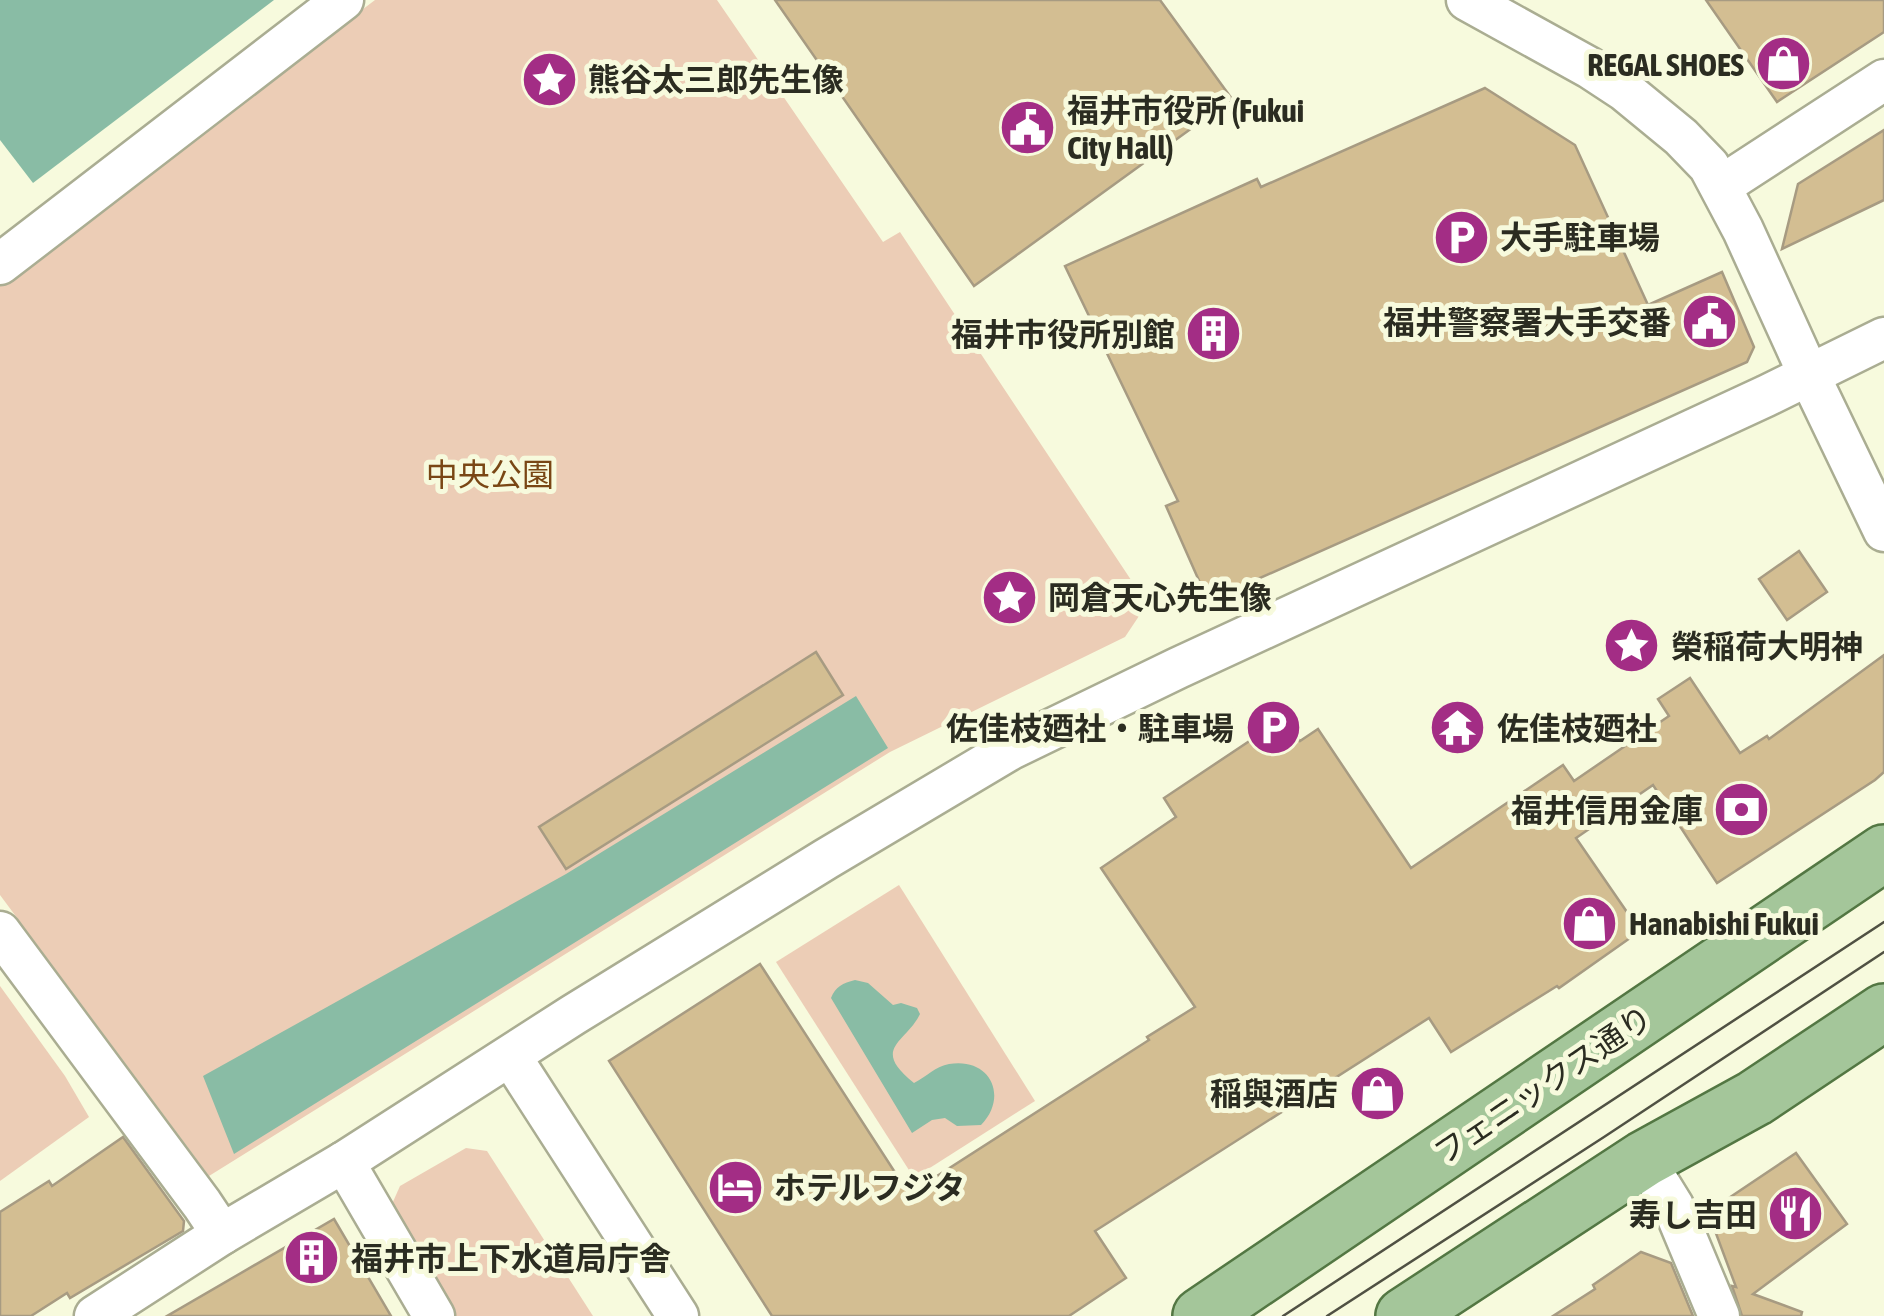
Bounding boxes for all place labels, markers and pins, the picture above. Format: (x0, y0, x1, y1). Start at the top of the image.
shop icon: REGAL SHOES (1753, 34, 1813, 94)
place label: REGAL SHOES (1587, 46, 1745, 83)
place icon: 熊谷太三郎先生像 (519, 49, 579, 109)
place label: 熊谷太三郎先生像 (588, 61, 844, 98)
place label: 福井市役所 (Fukui City Hall) (1067, 92, 1304, 166)
public building icon: 福井市役所 (Fukui City Hall) (998, 98, 1058, 158)
parking icon: 大手駐車場 (1431, 207, 1491, 267)
place label: 大手駐車場 (1500, 219, 1660, 256)
public building icon: 福井警察署大手交番 (1680, 292, 1740, 352)
building icon: 福井市役所別館 (1184, 304, 1244, 364)
place label: 福井警察署大手交番 (1383, 304, 1671, 341)
place label: 福井市役所別館 (951, 316, 1175, 353)
place icon: 岡倉天心先生像 (979, 567, 1039, 627)
place label: 岡倉天心先生像 (1048, 579, 1272, 616)
place icon: 榮稲荷大明神 (1602, 616, 1662, 676)
place label: 榮稲荷大明神 (1671, 628, 1863, 665)
parking icon: 佐佳枝廼社・駐車場 (1243, 698, 1303, 758)
temple icon: 佐佳枝廼社 (1428, 698, 1488, 758)
place label: 佐佳枝廼社・駐車場 (946, 710, 1234, 747)
place label: 佐佳枝廼社 (1497, 710, 1657, 747)
bank icon: 福井信用金庫 (1712, 780, 1772, 840)
place label: 福井信用金庫 (1511, 792, 1703, 829)
shop icon: Hanabishi Fukui (1560, 893, 1620, 953)
place label: Hanabishi Fukui (1629, 905, 1819, 942)
shop icon: 稲與酒店 (1347, 1063, 1407, 1123)
place label: 稲與酒店 (1210, 1075, 1338, 1112)
hotel icon: ホテルフジタ (705, 1157, 765, 1217)
place label: ホテルフジタ (774, 1169, 965, 1206)
restaurant icon: 寿し吉田 (1766, 1184, 1826, 1244)
place label: 寿し吉田 (1629, 1196, 1757, 1233)
building icon: 福井市上下水道局庁舎 (282, 1228, 342, 1288)
place label: 福井市上下水道局庁舎 (351, 1240, 671, 1277)

